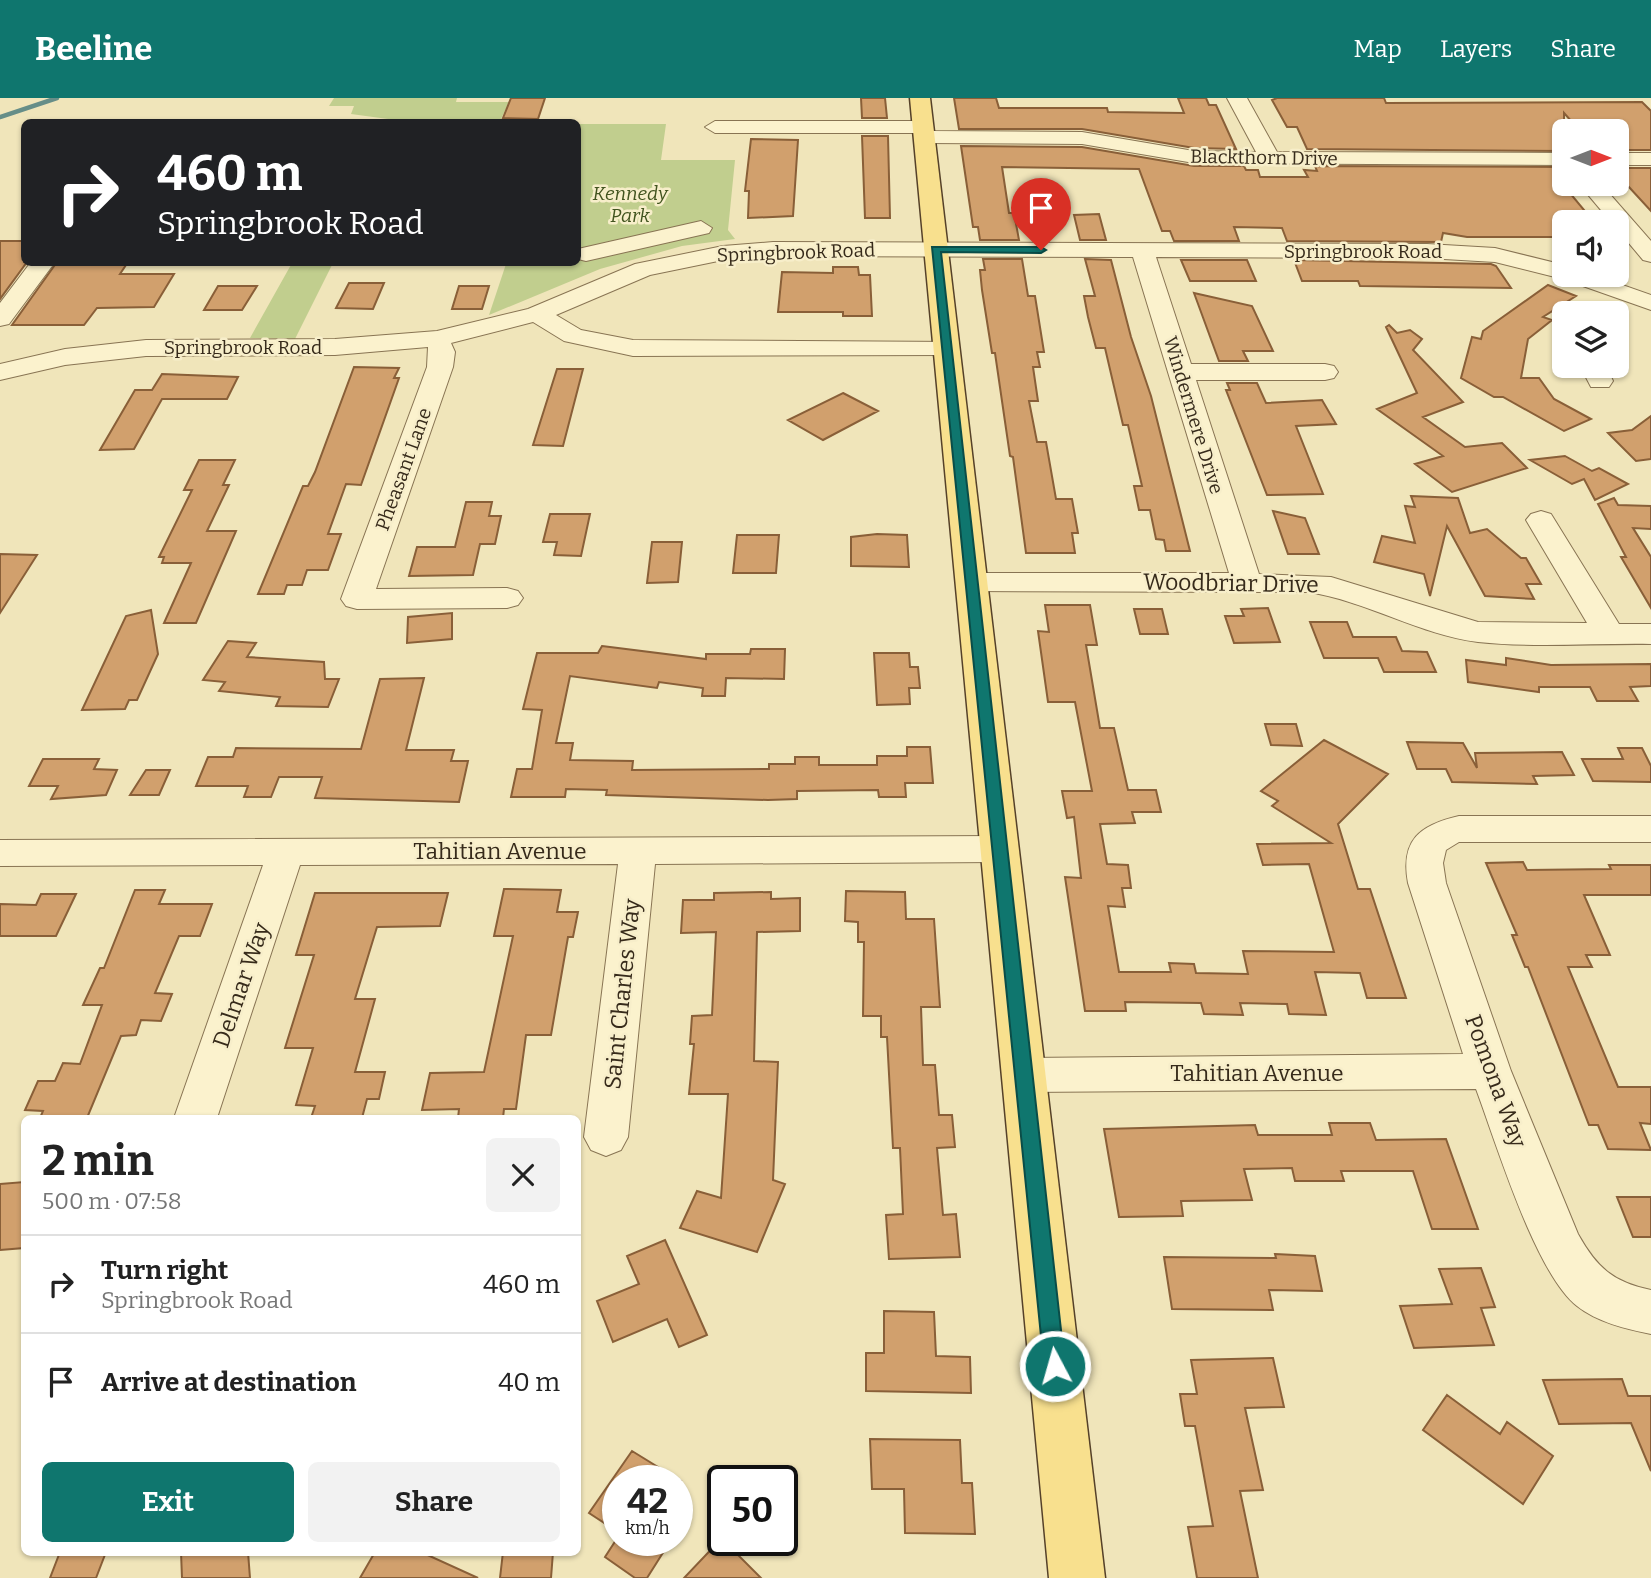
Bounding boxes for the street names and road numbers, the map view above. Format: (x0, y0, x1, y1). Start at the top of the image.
street label: Blackthorn Drive (1190, 145, 1338, 170)
street label: Springbrook Road (716, 238, 876, 267)
street label: Springbrook Road (1284, 240, 1442, 263)
street label: Windermere Drive (1159, 334, 1228, 497)
street label: Springbrook Road (164, 336, 322, 359)
street label: Pheasant Lane (371, 405, 436, 534)
street label: Woodbriar Drive (1143, 567, 1319, 599)
street label: Tahitian Avenue (413, 837, 587, 865)
street label: Saint Charles Way (598, 897, 646, 1091)
street label: Delmar Way (207, 918, 276, 1051)
street label: Pomona Way (1459, 1011, 1533, 1152)
street label: Tahitian Avenue (1170, 1059, 1344, 1087)

